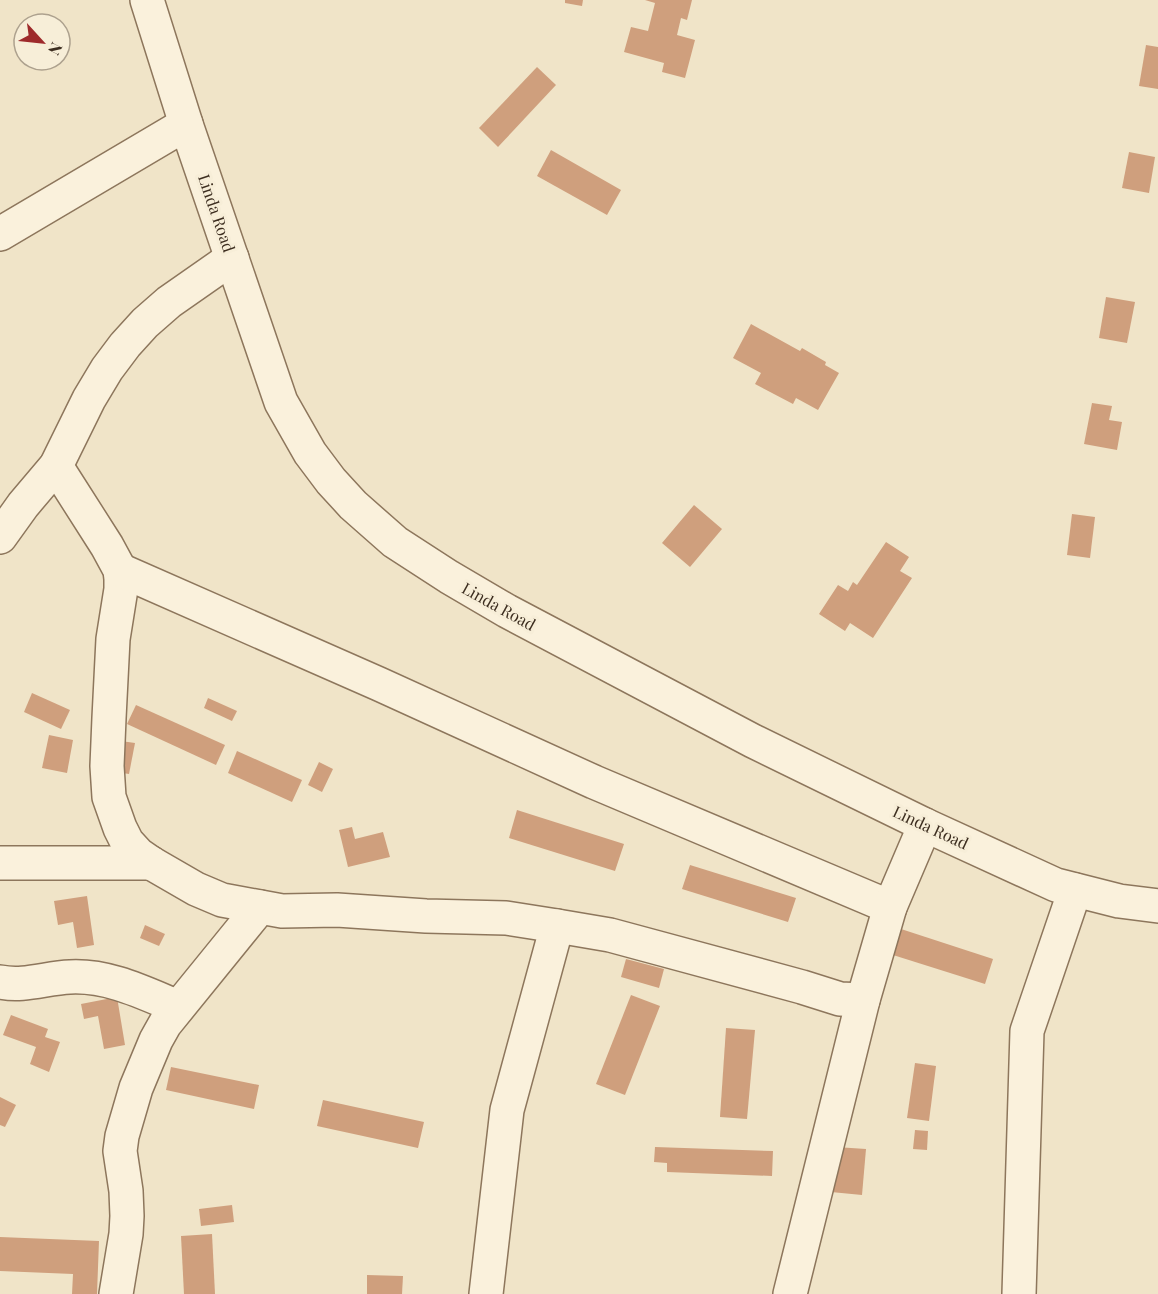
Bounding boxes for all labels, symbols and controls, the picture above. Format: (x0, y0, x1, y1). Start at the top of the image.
north arrow (12, 12, 72, 72)
text: N (44, 39, 68, 59)
street label: Linda Road (194, 171, 240, 255)
street label: Linda Road (458, 577, 540, 635)
street label: Linda Road (890, 800, 972, 854)

